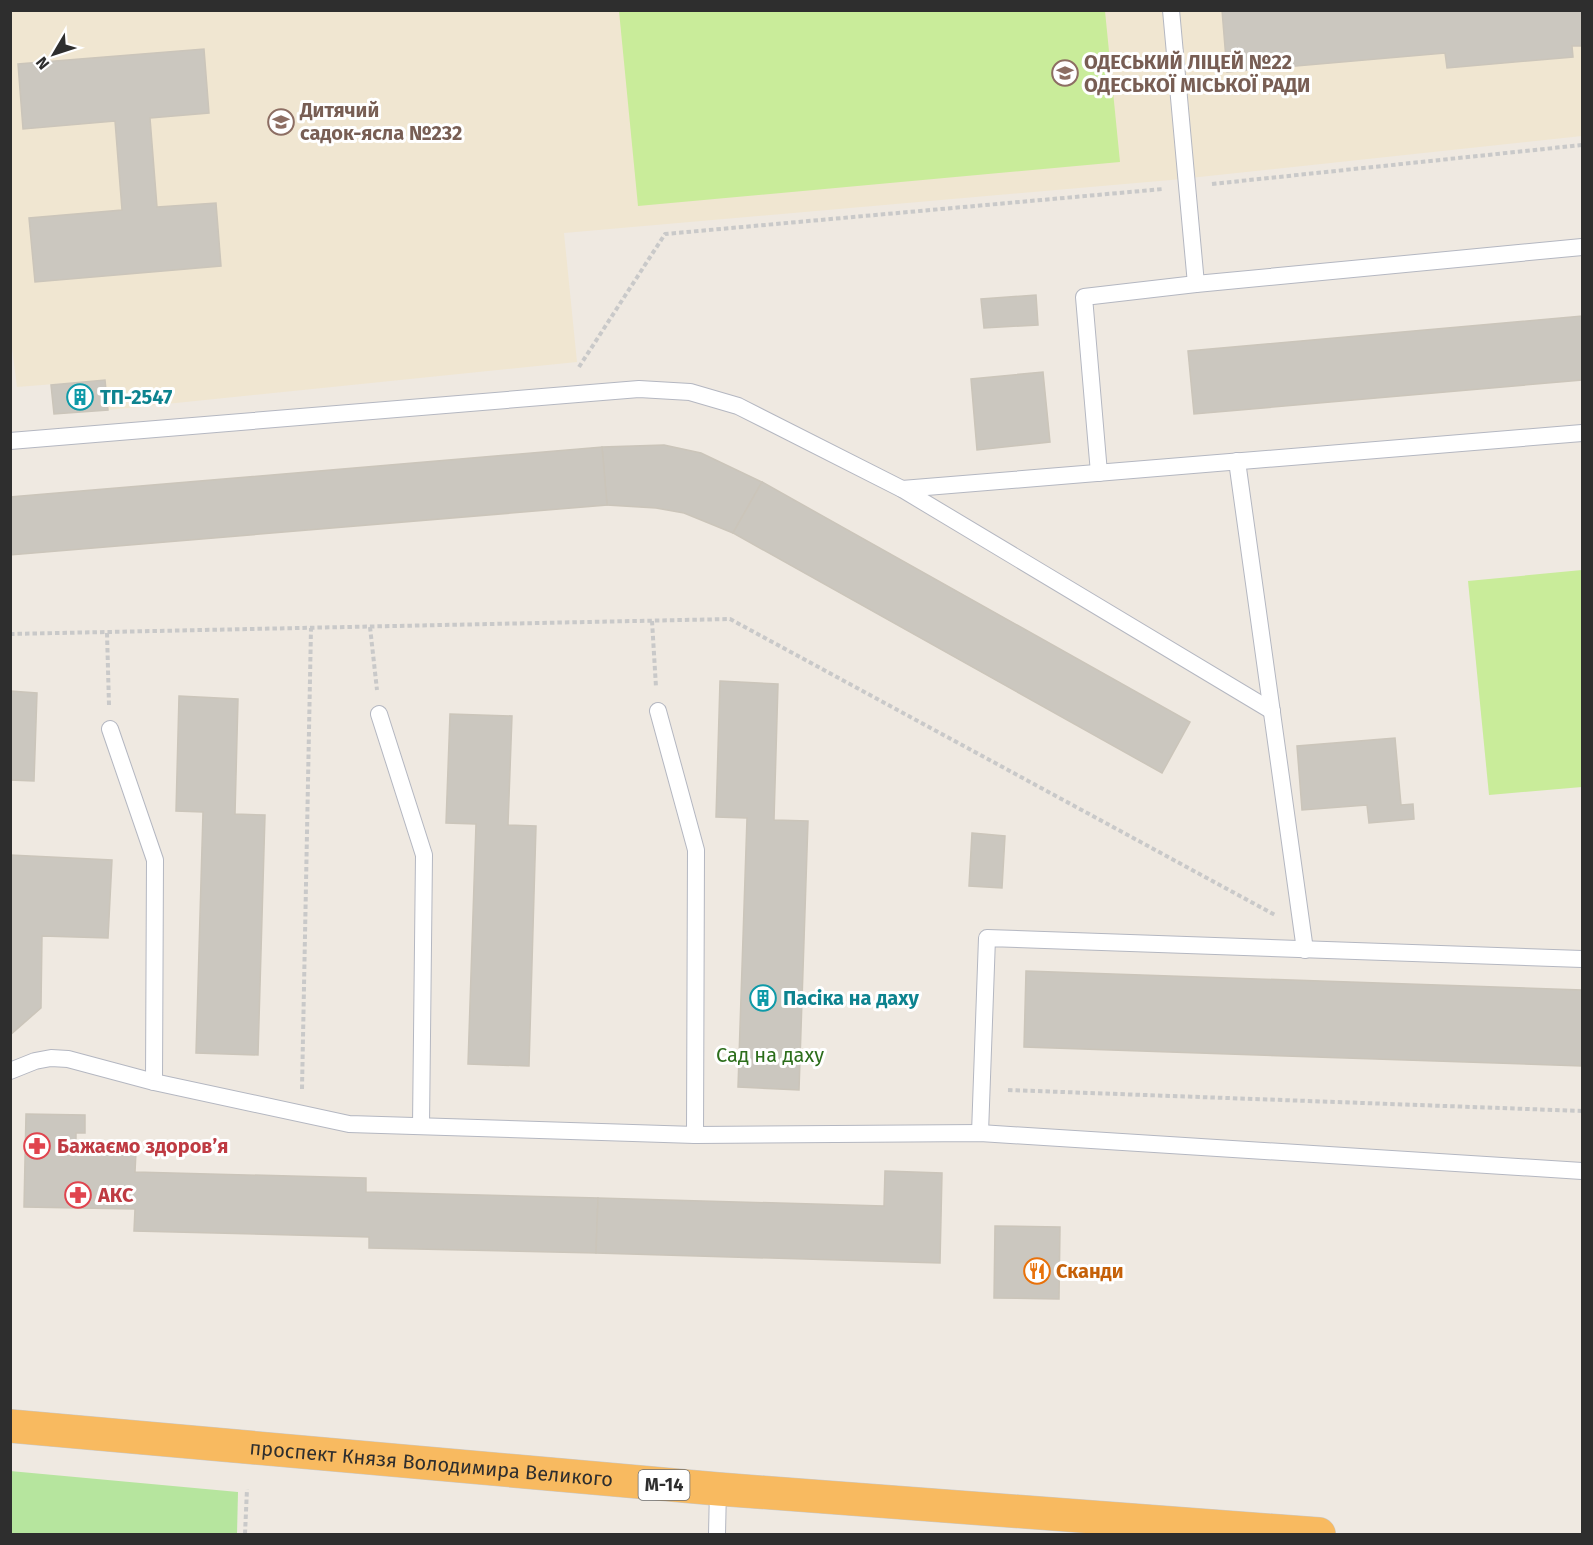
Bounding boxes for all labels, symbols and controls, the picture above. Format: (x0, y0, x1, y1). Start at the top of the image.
north arrow (24, 24, 84, 84)
place label: ОДЕСЬКИЙ ЛІЦЕЙ №22 ОДЕСЬКОЇ МІСЬКОЇ РАДИ (1084, 50, 1310, 97)
text: N (32, 53, 53, 73)
school or university icon: ОДЕСЬКИЙ ЛІЦЕЙ №22 ОДЕСЬКОЇ МІСЬКОЇ РАДИ (1050, 58, 1080, 88)
place label: Дитячий садок-ясла №232 (299, 98, 462, 145)
school or university icon: Дитячий садок-ясла №232 (266, 107, 296, 137)
building icon: ТП-2547 (65, 382, 95, 412)
place label: ТП-2547 (100, 385, 172, 409)
building icon: Пасіка на даху (748, 983, 778, 1013)
place label: Пасіка на даху (783, 986, 920, 1010)
park label: Сад на даху (716, 1043, 824, 1067)
pharmacy icon: Бажаємо здоровʼя (22, 1131, 52, 1161)
place label: Бажаємо здоровʼя (57, 1134, 229, 1158)
pharmacy icon: АКС (63, 1180, 93, 1210)
place label: АКС (97, 1183, 134, 1207)
restaurant icon: Сканди (1022, 1256, 1052, 1286)
place label: Сканди (1056, 1259, 1124, 1283)
street label: проспект Князя Володимира Великого (249, 1435, 614, 1492)
road number: М-14 (638, 1470, 690, 1500)

